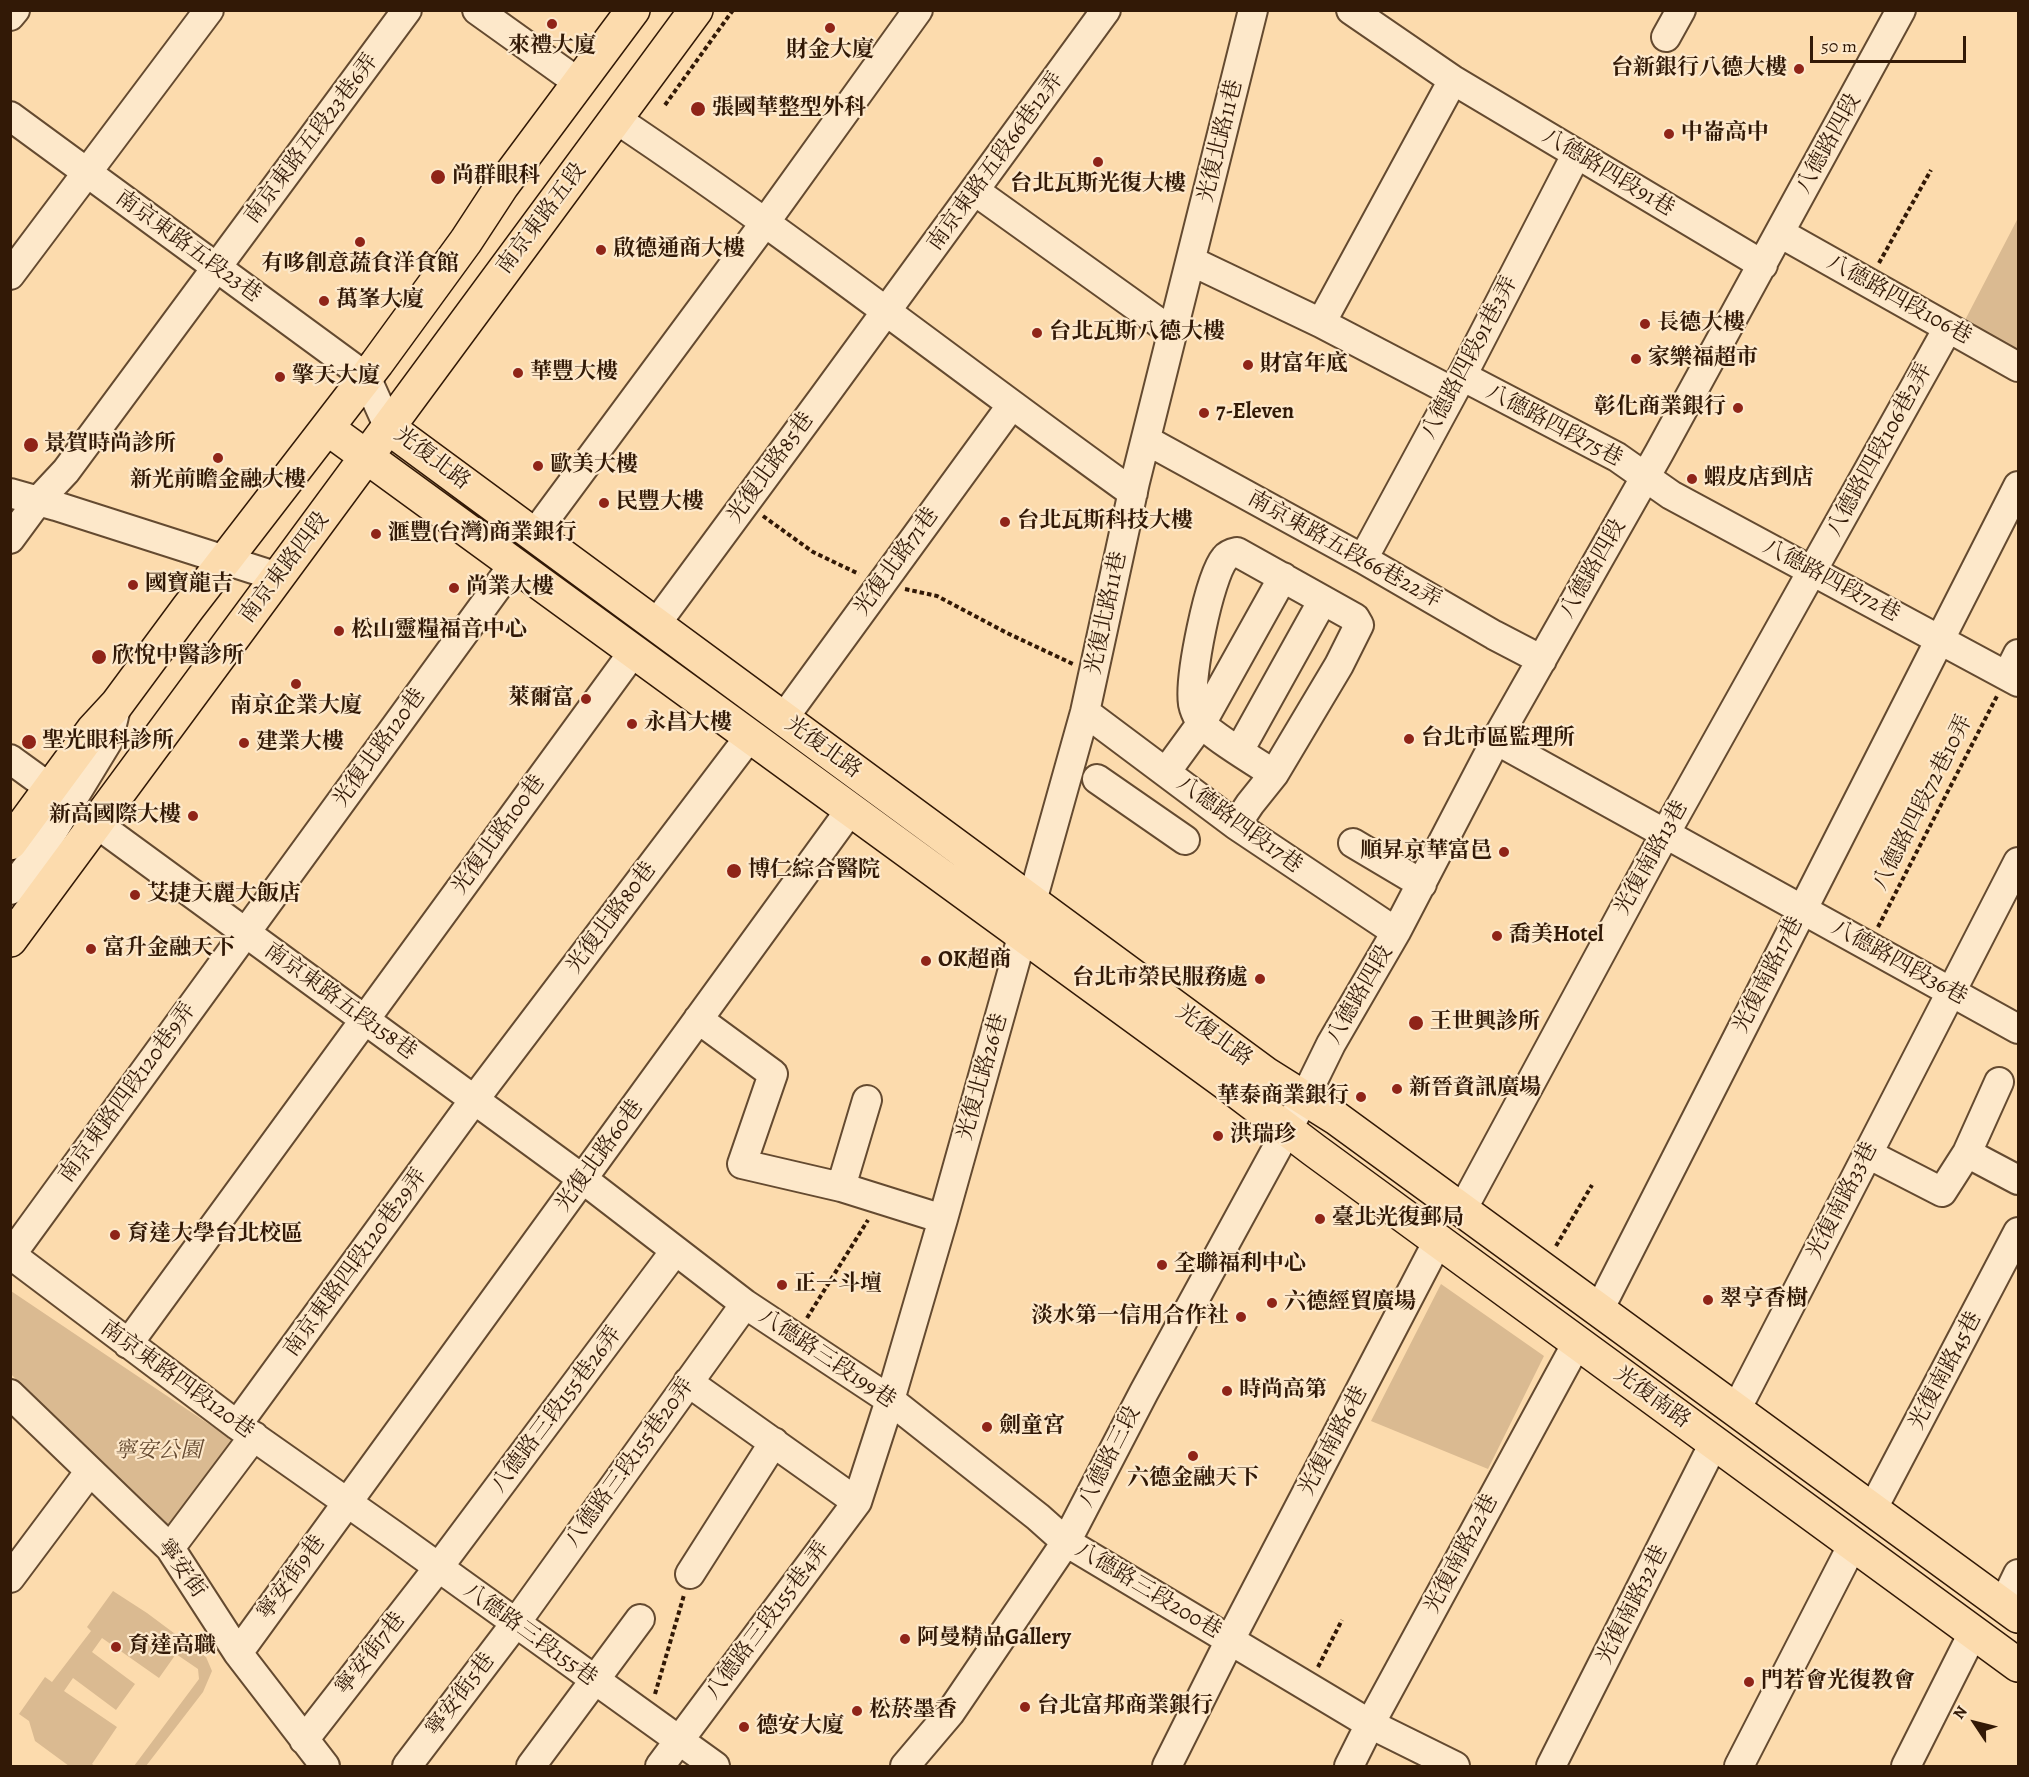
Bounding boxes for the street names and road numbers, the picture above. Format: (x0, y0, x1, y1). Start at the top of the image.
street label: 南京東路五段23巷6弄 (240, 49, 384, 229)
street label: 南京東路五段66巷12弄 (922, 68, 1070, 256)
street label: 光復北路11巷 (1193, 77, 1249, 205)
street label: 八德路四段 (1791, 89, 1867, 199)
street label: 八德路四段91巷 (1537, 123, 1679, 223)
street label: 南京東路五段 (492, 158, 592, 280)
street label: 南京東路五段23巷 (110, 185, 266, 309)
street label: 八德路四段106巷 (1822, 249, 1976, 351)
street label: 八德路四段91巷3弄 (1416, 272, 1524, 444)
street label: 八德路四段106巷2弄 (1821, 359, 1939, 541)
street label: 八德路四段75巷 (1481, 379, 1627, 473)
street label: 光復北路85巷 (722, 408, 820, 528)
street label: 光復北路 (389, 422, 475, 496)
street label: 南京東路五段66巷22弄 (1243, 486, 1445, 614)
street label: 光復北路71巷 (849, 503, 945, 621)
street label: 南京東路四段 (235, 507, 335, 629)
street label: 八德路四段 (1554, 515, 1632, 623)
street label: 八德路四段72巷 (1758, 534, 1904, 628)
street label: 光復北路11巷 (1081, 549, 1133, 677)
street label: 光復北路120巷 (328, 684, 432, 812)
street label: 光復北路 (780, 711, 866, 785)
street label: 八德路四段72巷10弄 (1867, 711, 1979, 895)
street label: 光復北路100巷 (447, 770, 551, 900)
street label: 八德路四段17巷 (1171, 771, 1307, 879)
street label: 光復南路13巷 (1610, 796, 1694, 920)
street label: 光復北路80巷 (562, 857, 662, 979)
street label: 光復南路17巷 (1728, 913, 1810, 1037)
street label: 八德路四段36巷 (1826, 915, 1972, 1011)
street label: 南京東路五段158巷 (259, 938, 421, 1066)
street label: 八德路四段 (1321, 941, 1399, 1049)
street label: 南京東路四段120巷9弄 (54, 998, 202, 1188)
street label: 光復北路 (1171, 999, 1257, 1073)
street label: 光復北路26巷 (952, 1011, 1014, 1143)
street label: 光復北路60巷 (551, 1095, 649, 1217)
street label: 光復南路33巷 (1802, 1138, 1884, 1264)
street label: 南京東路四段120巷29弄 (279, 1164, 433, 1362)
street label: 八德路三段199巷 (753, 1303, 901, 1415)
street label: 光復南路45巷 (1904, 1308, 1988, 1434)
street label: 南京東路四段120巷 (95, 1315, 259, 1445)
street label: 八德路三段155巷26弄 (486, 1322, 628, 1498)
street label: 光復南路 (1609, 1361, 1695, 1435)
street label: 八德路三段155巷20弄 (560, 1373, 700, 1553)
street label: 光復南路6巷 (1294, 1382, 1374, 1500)
street label: 八德路三段 (1073, 1402, 1147, 1512)
street label: 光復南路22巷 (1420, 1490, 1504, 1618)
street label: 寧安街9巷 (253, 1531, 331, 1625)
street label: 寧安街 (151, 1535, 211, 1603)
street label: 八德路三段155巷4弄 (700, 1537, 836, 1705)
street label: 八德路三段200巷 (1070, 1537, 1226, 1645)
street label: 光復南路32巷 (1592, 1541, 1674, 1669)
street label: 八德路三段155巷 (458, 1578, 602, 1692)
street label: 寧安街7巷 (331, 1608, 411, 1700)
street label: 寧安街5巷 (421, 1648, 501, 1742)

